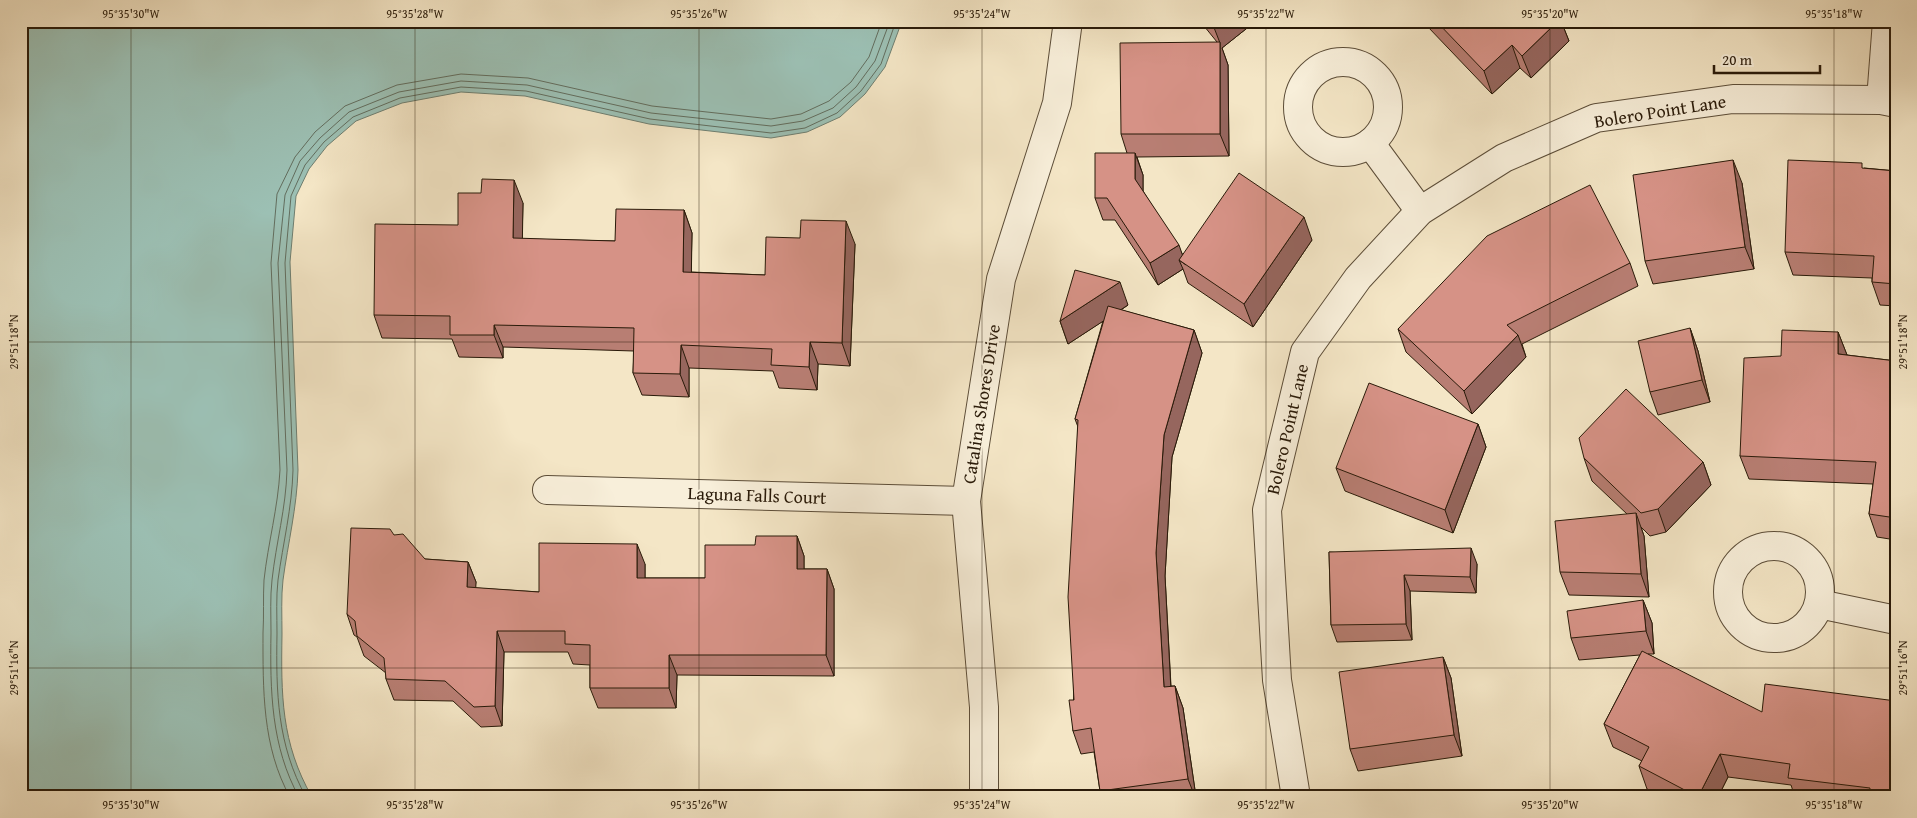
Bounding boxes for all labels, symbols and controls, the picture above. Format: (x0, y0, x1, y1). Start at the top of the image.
text: 95°35'30"W (102, 5, 161, 22)
text: 95°35'28"W (386, 5, 445, 22)
text: 95°35'26"W (670, 5, 729, 22)
text: 95°35'24"W (953, 5, 1012, 22)
text: 95°35'22"W (1237, 5, 1296, 22)
text: 95°35'20"W (1521, 5, 1580, 22)
text: 95°35'18"W (1805, 5, 1864, 22)
scale bar (1714, 42, 1821, 74)
text: 20 m (1722, 49, 1753, 70)
street label: Bolero Point Lane (1592, 87, 1728, 135)
text: 29°51'18"N (5, 314, 22, 370)
text: 29°51'18"N (1894, 314, 1911, 370)
street label: Catalina Shores Drive (955, 322, 1007, 486)
street label: Bolero Point Lane (1259, 361, 1315, 497)
street label: Laguna Falls Court (687, 479, 827, 511)
text: 29°51'16"N (5, 640, 22, 696)
text: 29°51'16"N (1894, 640, 1911, 696)
text: 95°35'30"W (102, 796, 161, 813)
text: 95°35'28"W (386, 796, 445, 813)
text: 95°35'26"W (670, 796, 729, 813)
text: 95°35'24"W (953, 796, 1012, 813)
text: 95°35'22"W (1237, 796, 1296, 813)
text: 95°35'20"W (1521, 796, 1580, 813)
text: 95°35'18"W (1805, 796, 1864, 813)

